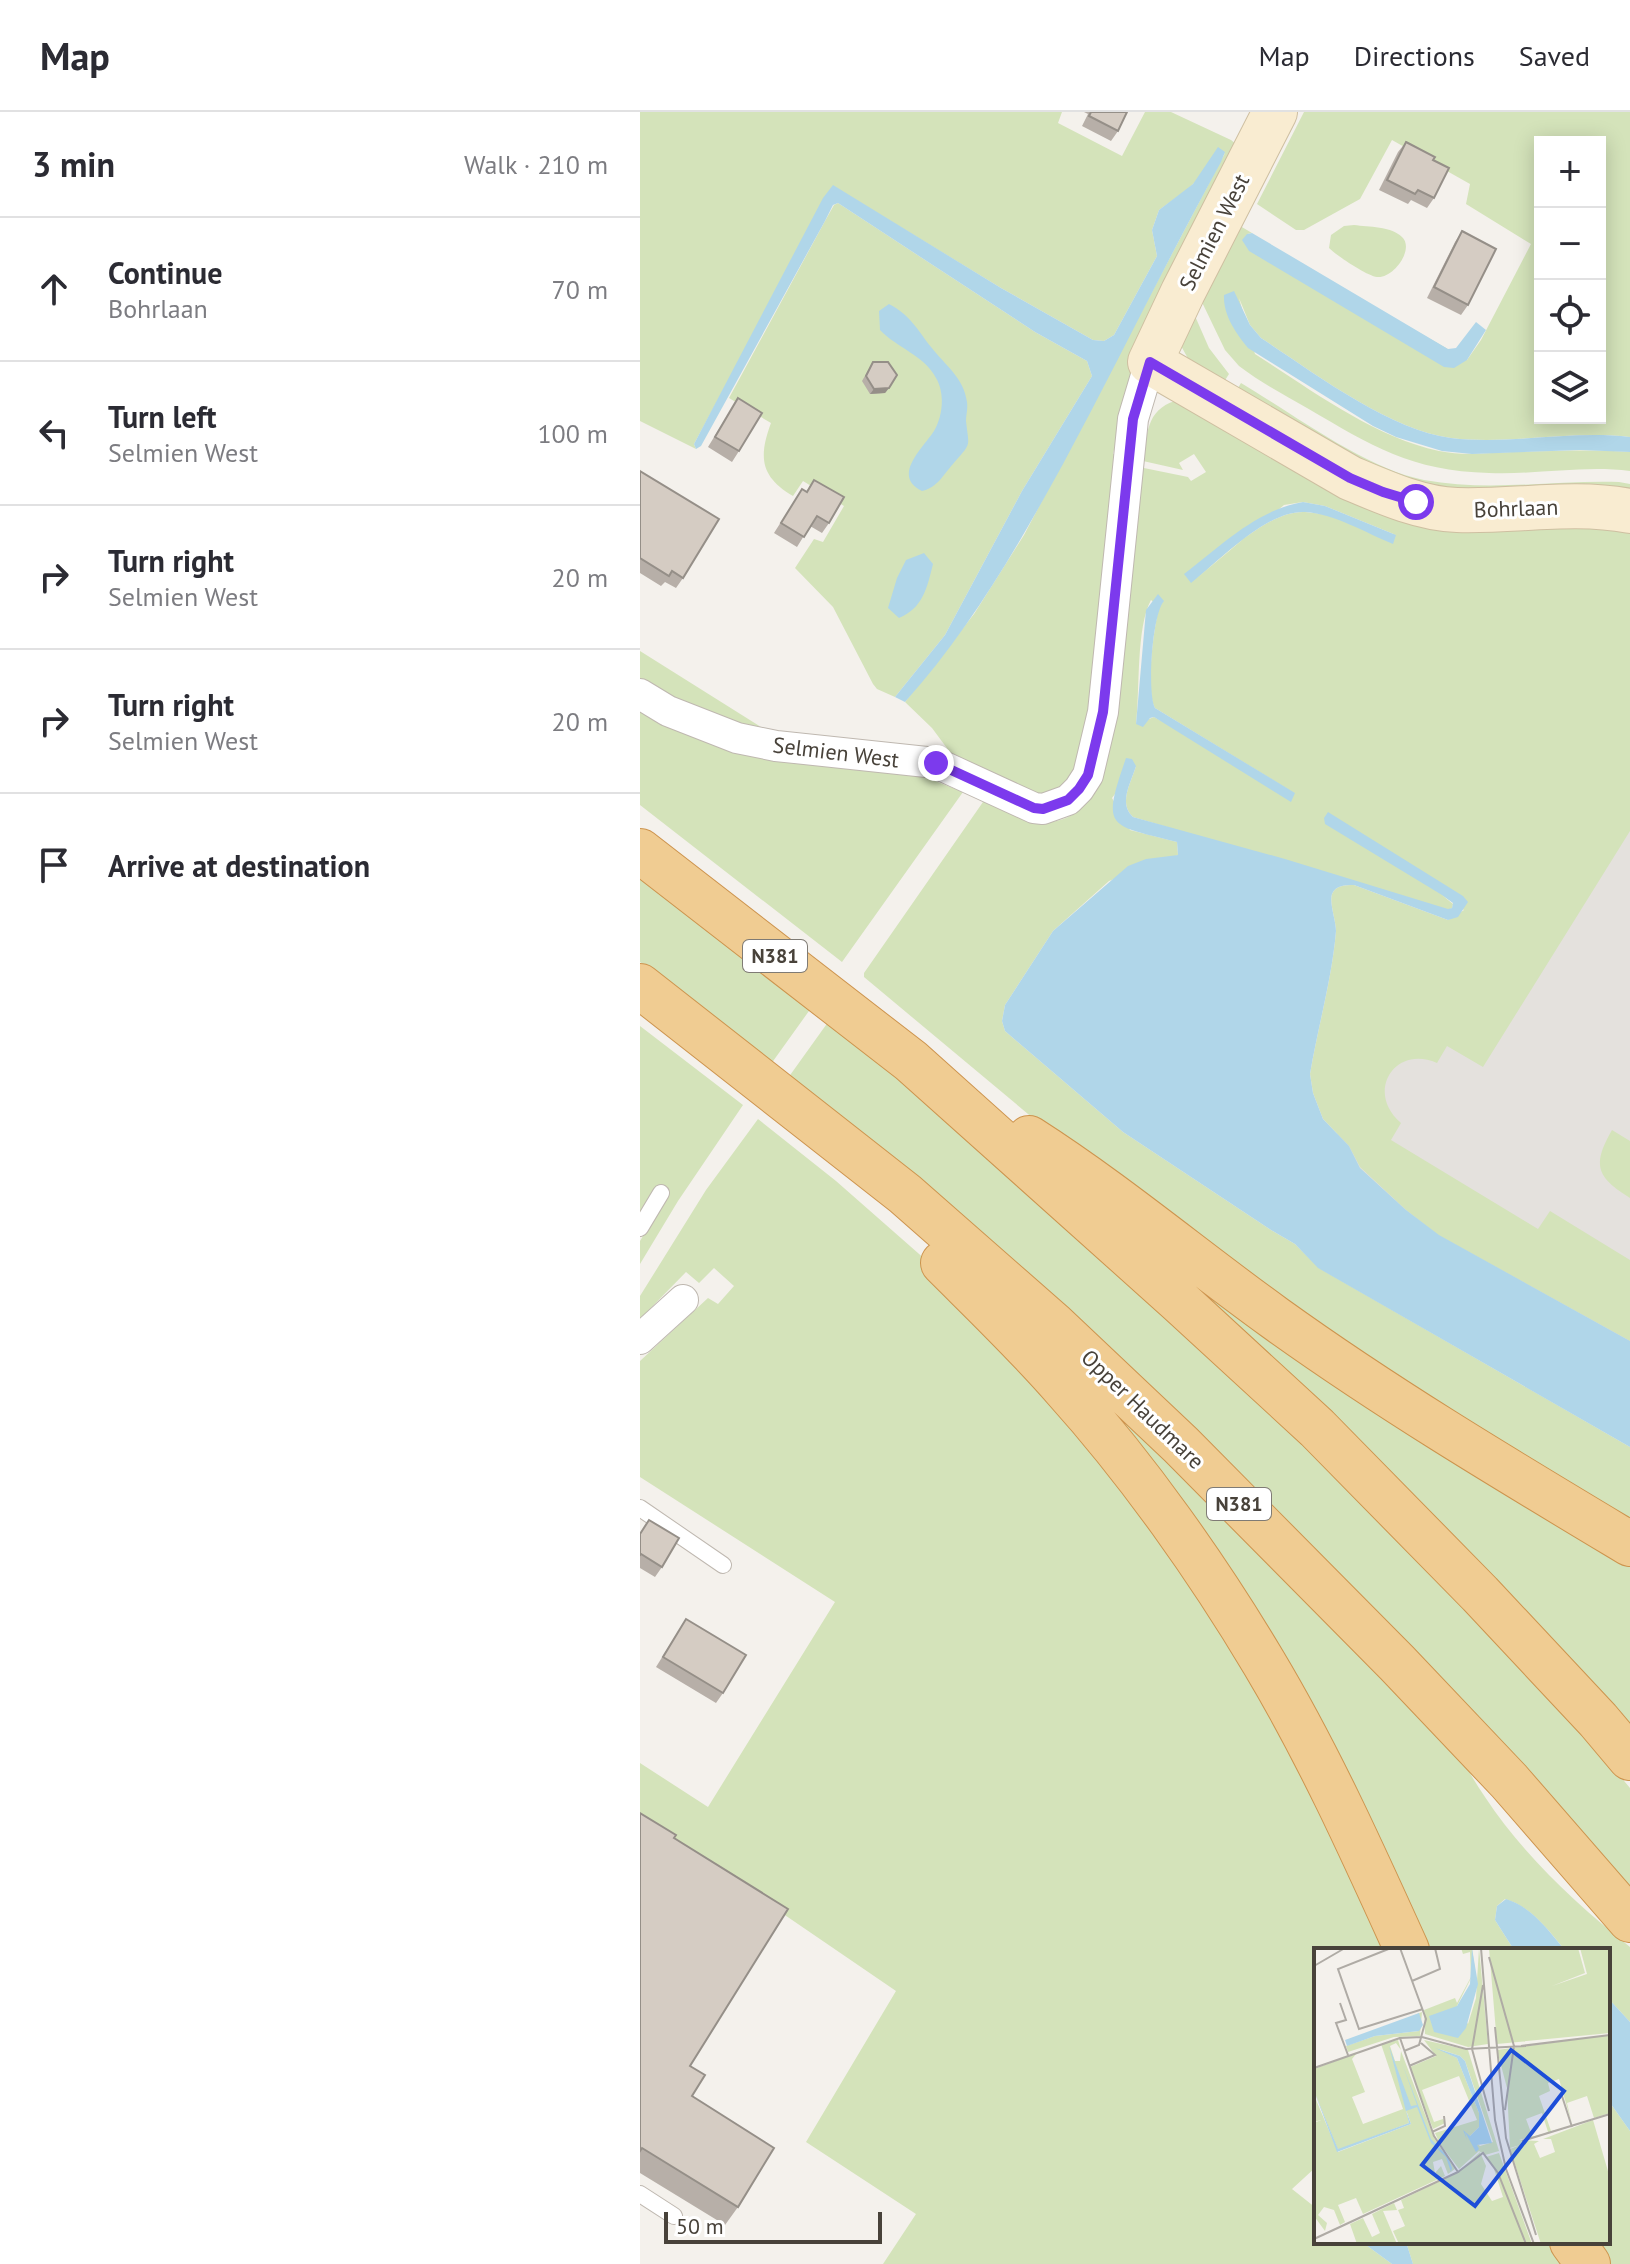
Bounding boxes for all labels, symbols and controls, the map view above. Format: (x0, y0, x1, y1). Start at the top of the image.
text: Map (40, 31, 110, 80)
text: Map (1259, 37, 1310, 74)
text: Directions (1354, 37, 1475, 74)
text: Saved (1519, 37, 1590, 74)
map controls (1534, 136, 1606, 424)
button: + (1534, 136, 1606, 208)
text: 3 min (32, 142, 115, 186)
text: Walk · 210 m (464, 148, 608, 181)
street label: Selmien West (1173, 169, 1256, 295)
button: − (1534, 208, 1606, 280)
text: Continue (108, 253, 222, 292)
icon: ahead (32, 267, 76, 311)
text: 70 m (552, 273, 608, 306)
button: locate (1534, 280, 1606, 352)
text: Bohrlaan (108, 292, 208, 325)
button: layers (1534, 352, 1606, 424)
text: Turn left (108, 397, 216, 436)
icon: left (32, 411, 76, 455)
text: 100 m (537, 417, 608, 450)
text: Selmien West (108, 436, 258, 469)
route start (1398, 484, 1434, 520)
street label: Bohrlaan (1473, 493, 1559, 523)
text: Turn right (108, 541, 234, 580)
icon: right (32, 555, 76, 599)
text: 20 m (552, 561, 608, 594)
text: Selmien West (108, 580, 258, 613)
text: Turn right (108, 685, 234, 724)
icon: right (32, 699, 76, 743)
text: 20 m (552, 705, 608, 738)
text: Selmien West (108, 724, 258, 757)
street label: Selmien West (771, 730, 901, 774)
route end (918, 745, 954, 781)
icon: arrive (32, 843, 76, 887)
text: Arrive at destination (108, 846, 370, 885)
road number: N381 (743, 940, 807, 972)
street label: Opper Haudmare (1076, 1343, 1210, 1475)
road number: N381 (1207, 1488, 1271, 1520)
inset map (1314, 1948, 1610, 2244)
scale bar (664, 2208, 882, 2244)
text: 50 m (676, 2212, 724, 2240)

